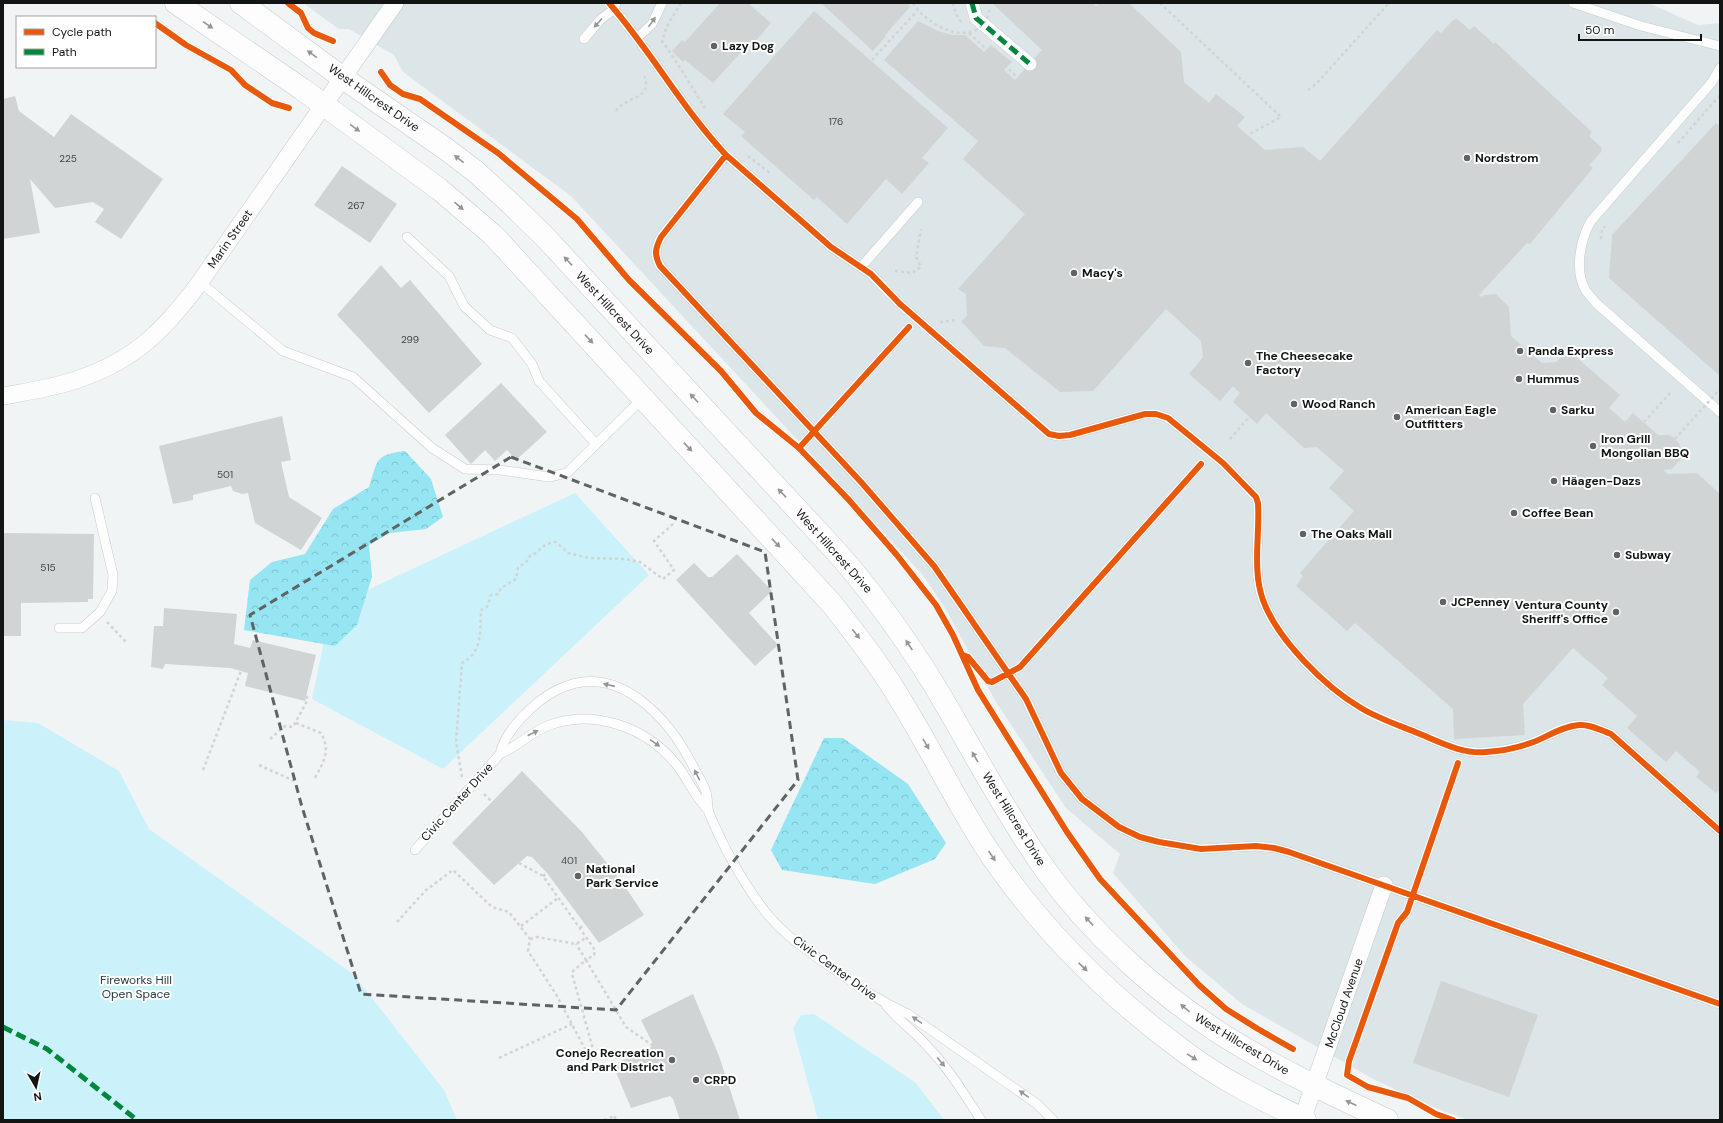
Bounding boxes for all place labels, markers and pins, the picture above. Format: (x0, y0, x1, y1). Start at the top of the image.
place label: Lazy Dog (722, 38, 774, 54)
marker: Lazy Dog (709, 41, 719, 51)
place label: Nordstrom (1475, 150, 1539, 166)
marker: Nordstrom (1462, 153, 1472, 163)
place label: Macy's (1082, 265, 1123, 281)
marker: Macy's (1069, 268, 1079, 278)
place label: Panda Express (1528, 343, 1614, 359)
marker: Panda Express (1515, 346, 1525, 356)
place label: The Cheesecake Factory (1256, 348, 1353, 378)
marker: The Cheesecake Factory (1243, 358, 1253, 368)
place label: Hummus (1527, 371, 1579, 387)
marker: Hummus (1514, 374, 1524, 384)
place label: Wood Ranch (1302, 396, 1375, 412)
marker: Wood Ranch (1289, 399, 1299, 409)
place label: American Eagle Outfitters (1405, 402, 1496, 432)
place label: Sarku (1561, 402, 1595, 418)
marker: Sarku (1548, 405, 1558, 415)
marker: American Eagle Outfitters (1392, 412, 1402, 422)
place label: Iron Grill Mongolian BBQ (1601, 431, 1689, 461)
marker: Iron Grill Mongolian BBQ (1588, 441, 1598, 451)
place label: Häagen-Dazs (1562, 473, 1641, 489)
marker: Häagen-Dazs (1549, 476, 1559, 486)
place label: Coffee Bean (1522, 505, 1593, 521)
marker: Coffee Bean (1509, 508, 1519, 518)
place label: The Oaks Mall (1311, 526, 1392, 542)
marker: The Oaks Mall (1298, 529, 1308, 539)
place label: Subway (1625, 547, 1672, 563)
marker: Subway (1612, 550, 1622, 560)
place label: JCPenney (1451, 594, 1510, 610)
marker: JCPenney (1438, 597, 1448, 607)
place label: Ventura County Sheriff's Office (1515, 597, 1609, 627)
marker: Ventura County Sheriff's Office (1611, 607, 1621, 617)
place label: National Park Service (586, 861, 659, 891)
marker: National Park Service (573, 871, 583, 881)
place label: Conejo Recreation and Park District (556, 1045, 664, 1075)
marker: Conejo Recreation and Park District (667, 1055, 677, 1065)
place label: CRPD (704, 1072, 736, 1088)
marker: CRPD (691, 1075, 701, 1085)

